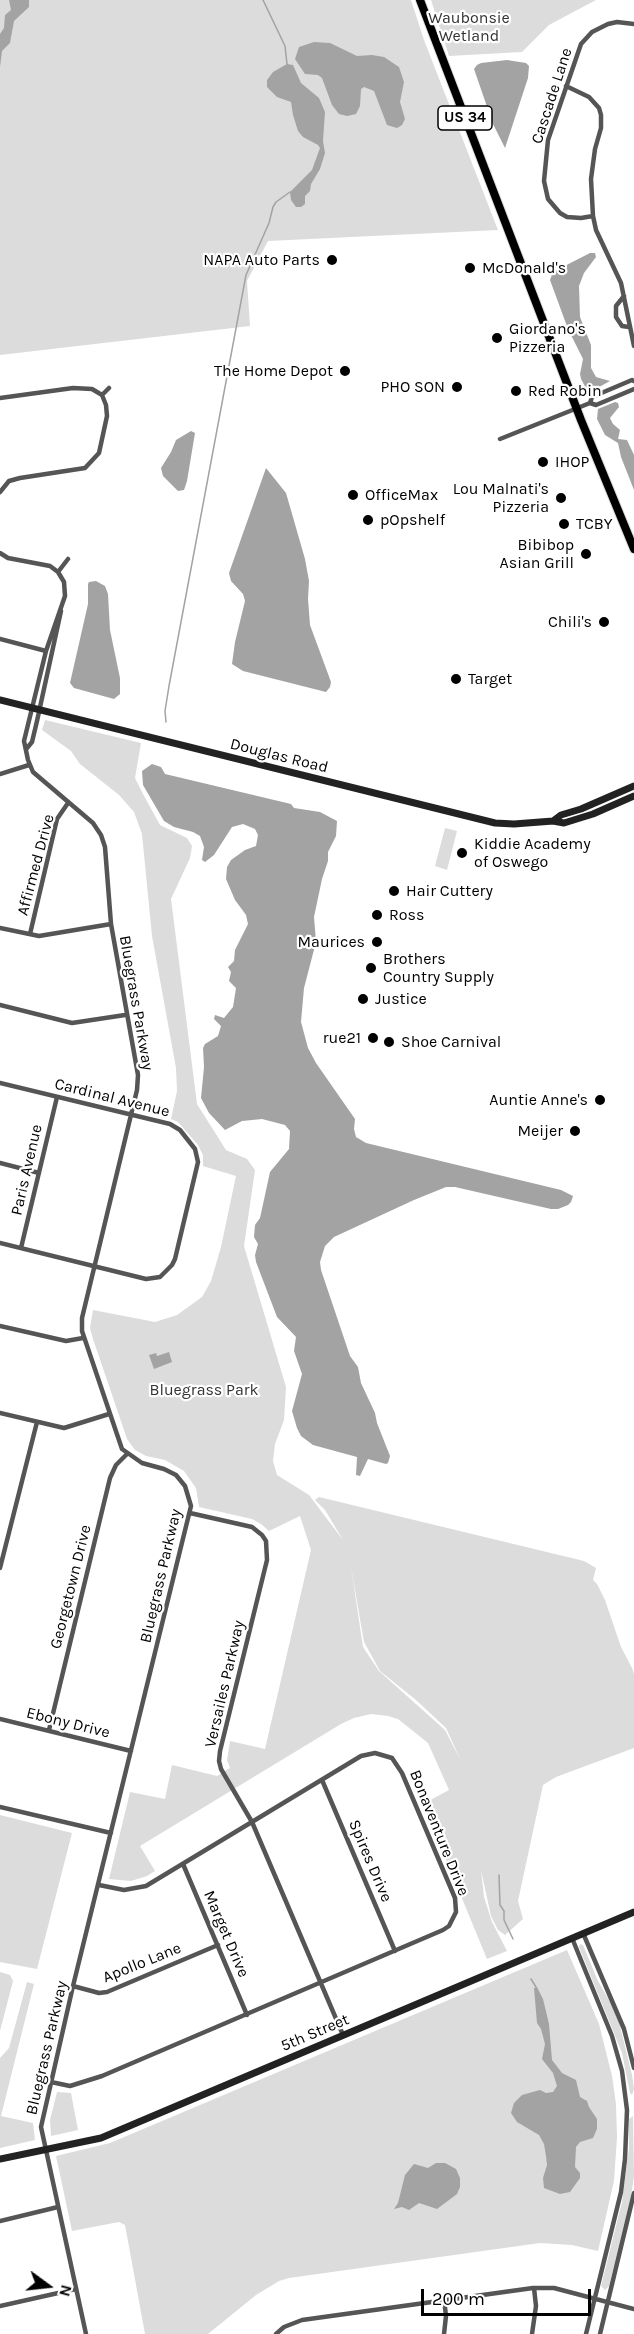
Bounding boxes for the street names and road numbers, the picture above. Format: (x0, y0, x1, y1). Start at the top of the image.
street label: Cascade Lane (527, 46, 577, 146)
road number: US 34 (438, 106, 492, 130)
street label: Douglas Road (228, 735, 330, 777)
street label: Affirmed Drive (13, 812, 59, 918)
street label: Bluegrass Parkway (115, 934, 157, 1072)
street label: Cardinal Avenue (52, 1074, 172, 1122)
street label: Paris Avenue (7, 1122, 47, 1218)
street label: Bluegrass Parkway (136, 1507, 186, 1645)
street label: Georgetown Drive (46, 1523, 96, 1651)
street label: Versailes Parkway (201, 1619, 249, 1749)
street label: Ebony Drive (24, 1703, 112, 1743)
street label: Bonaventure Drive (405, 1767, 473, 1899)
street label: Spires Drive (344, 1817, 396, 1905)
street label: Marget Drive (199, 1888, 253, 1980)
street label: Apollo Lane (100, 1939, 184, 1987)
street label: Bluegrass Parkway (22, 1979, 72, 2117)
street label: 5th Street (278, 2010, 352, 2056)

